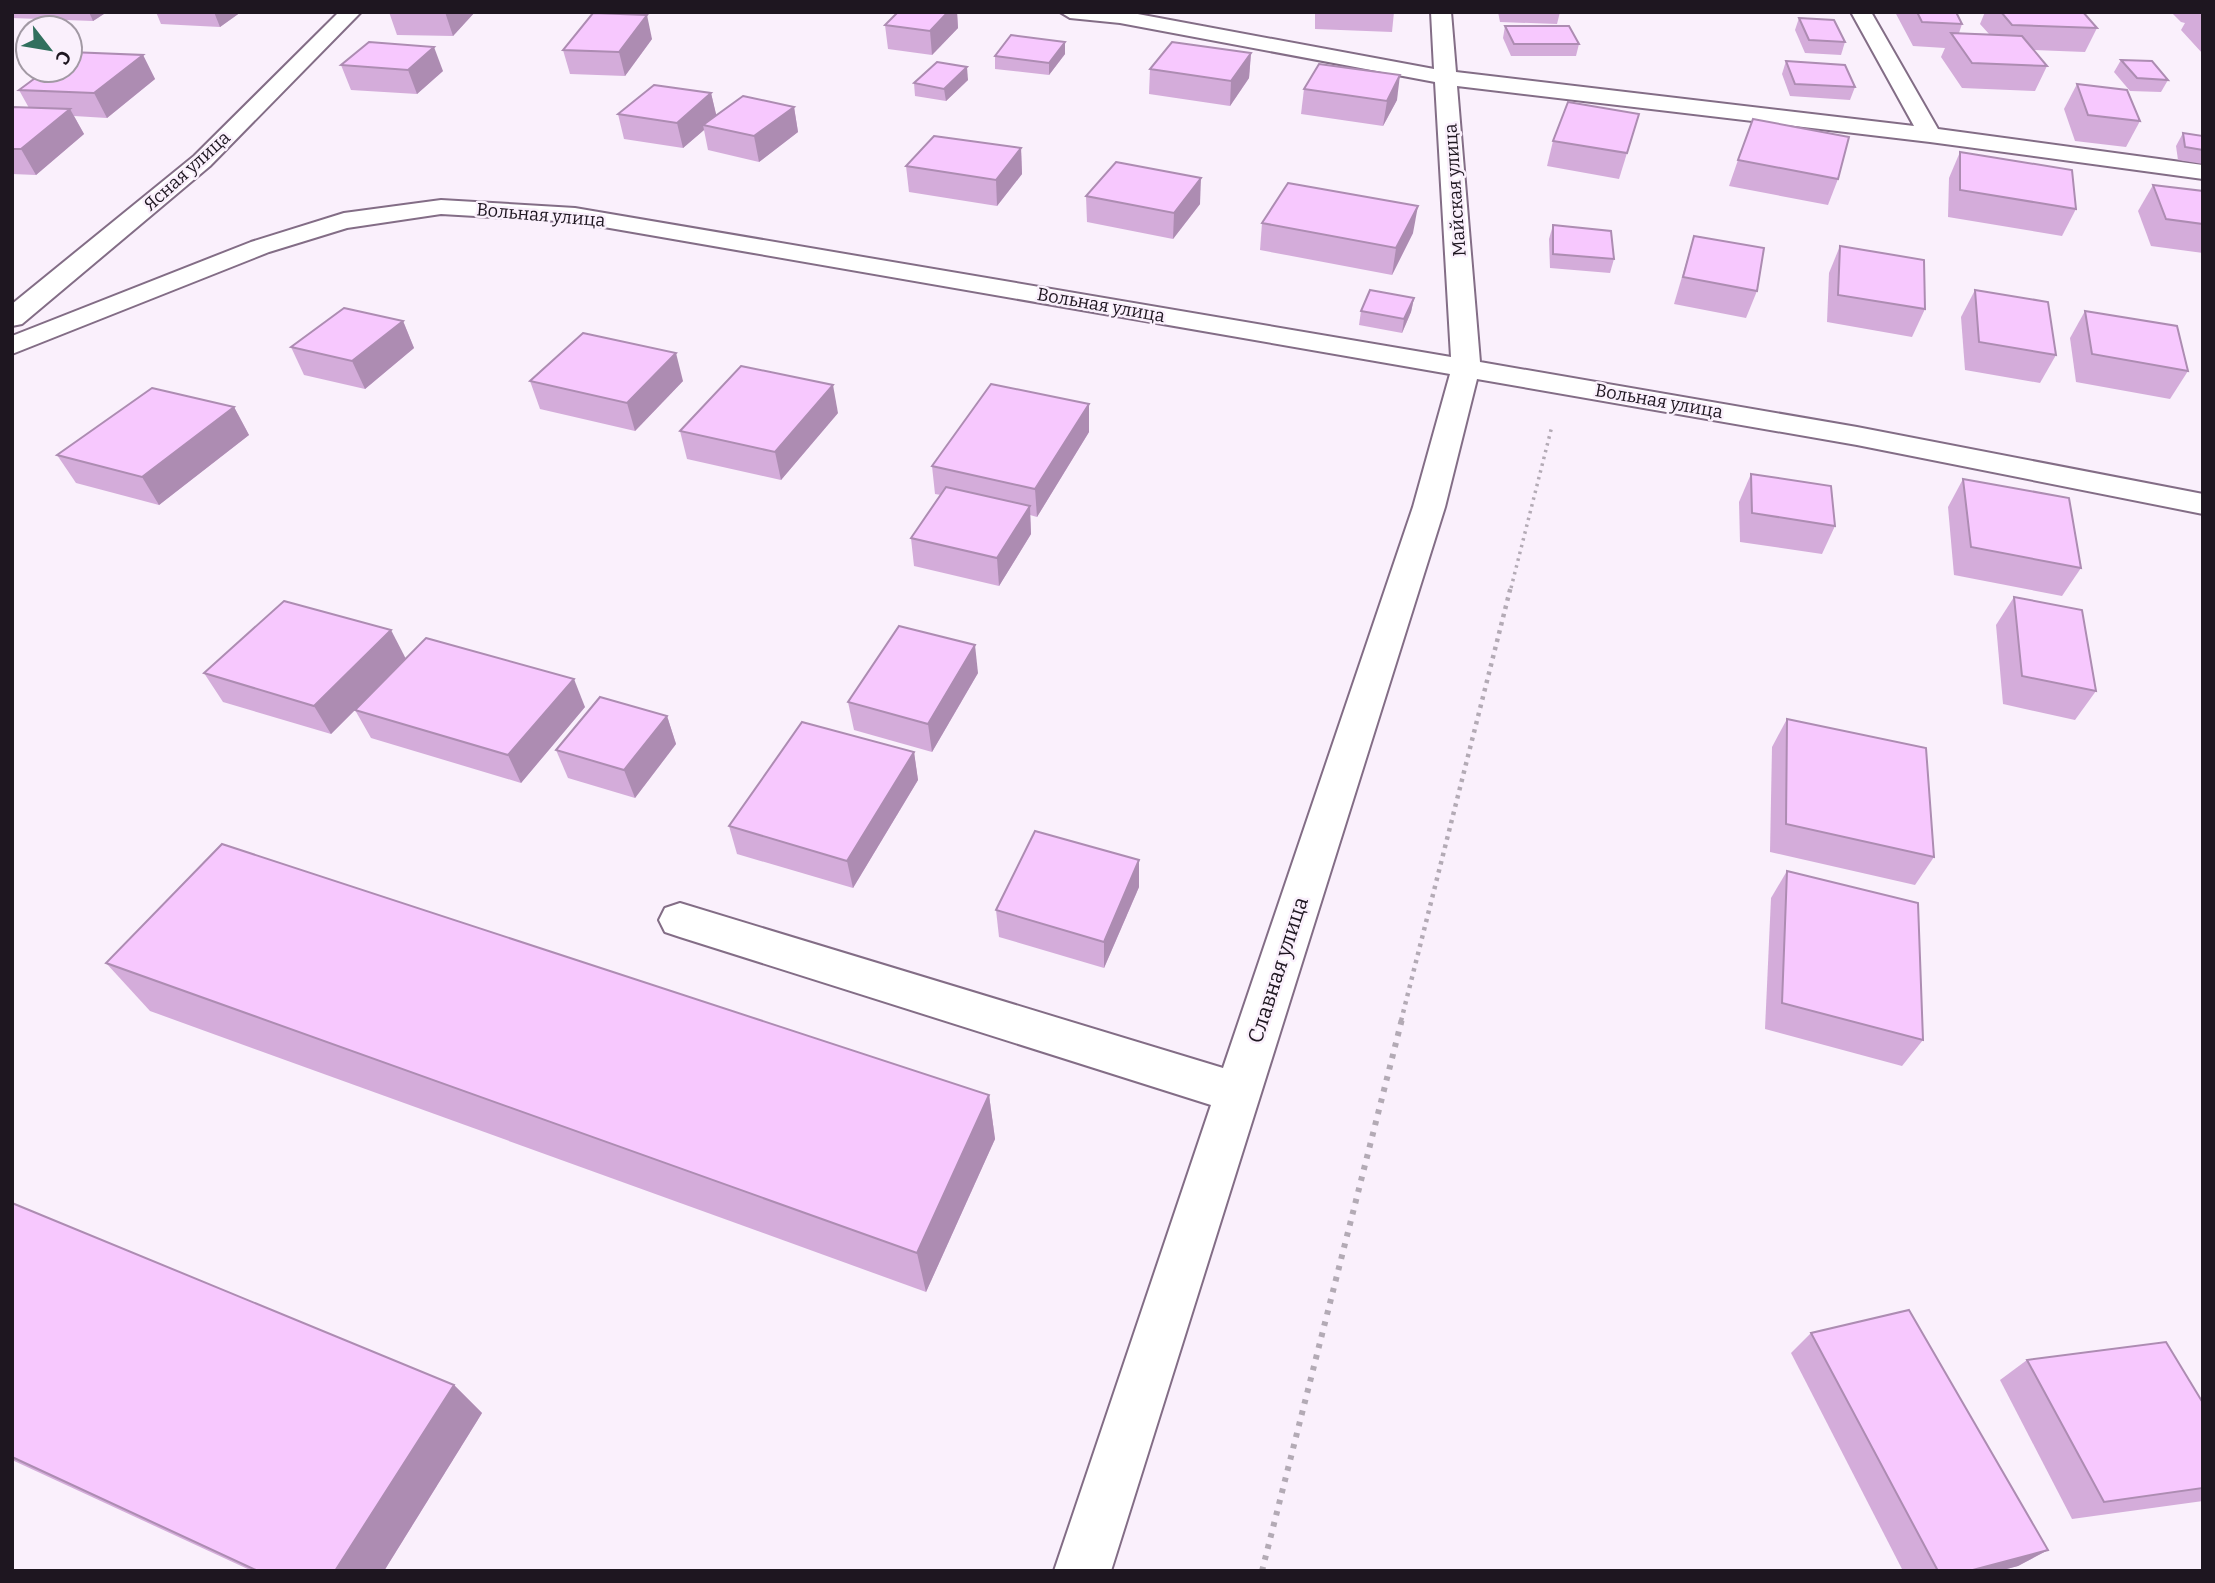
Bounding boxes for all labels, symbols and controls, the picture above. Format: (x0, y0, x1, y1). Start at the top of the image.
north arrow (14, 14, 84, 84)
text: С (50, 46, 76, 69)
street label: Майская улица (1439, 123, 1471, 257)
street label: Ясная улица (139, 126, 235, 216)
street label: Вольная улица (476, 198, 607, 232)
street label: Вольная улица (1035, 283, 1167, 327)
street label: Вольная улица (1593, 379, 1725, 423)
street label: Славная улица (1242, 893, 1314, 1046)

